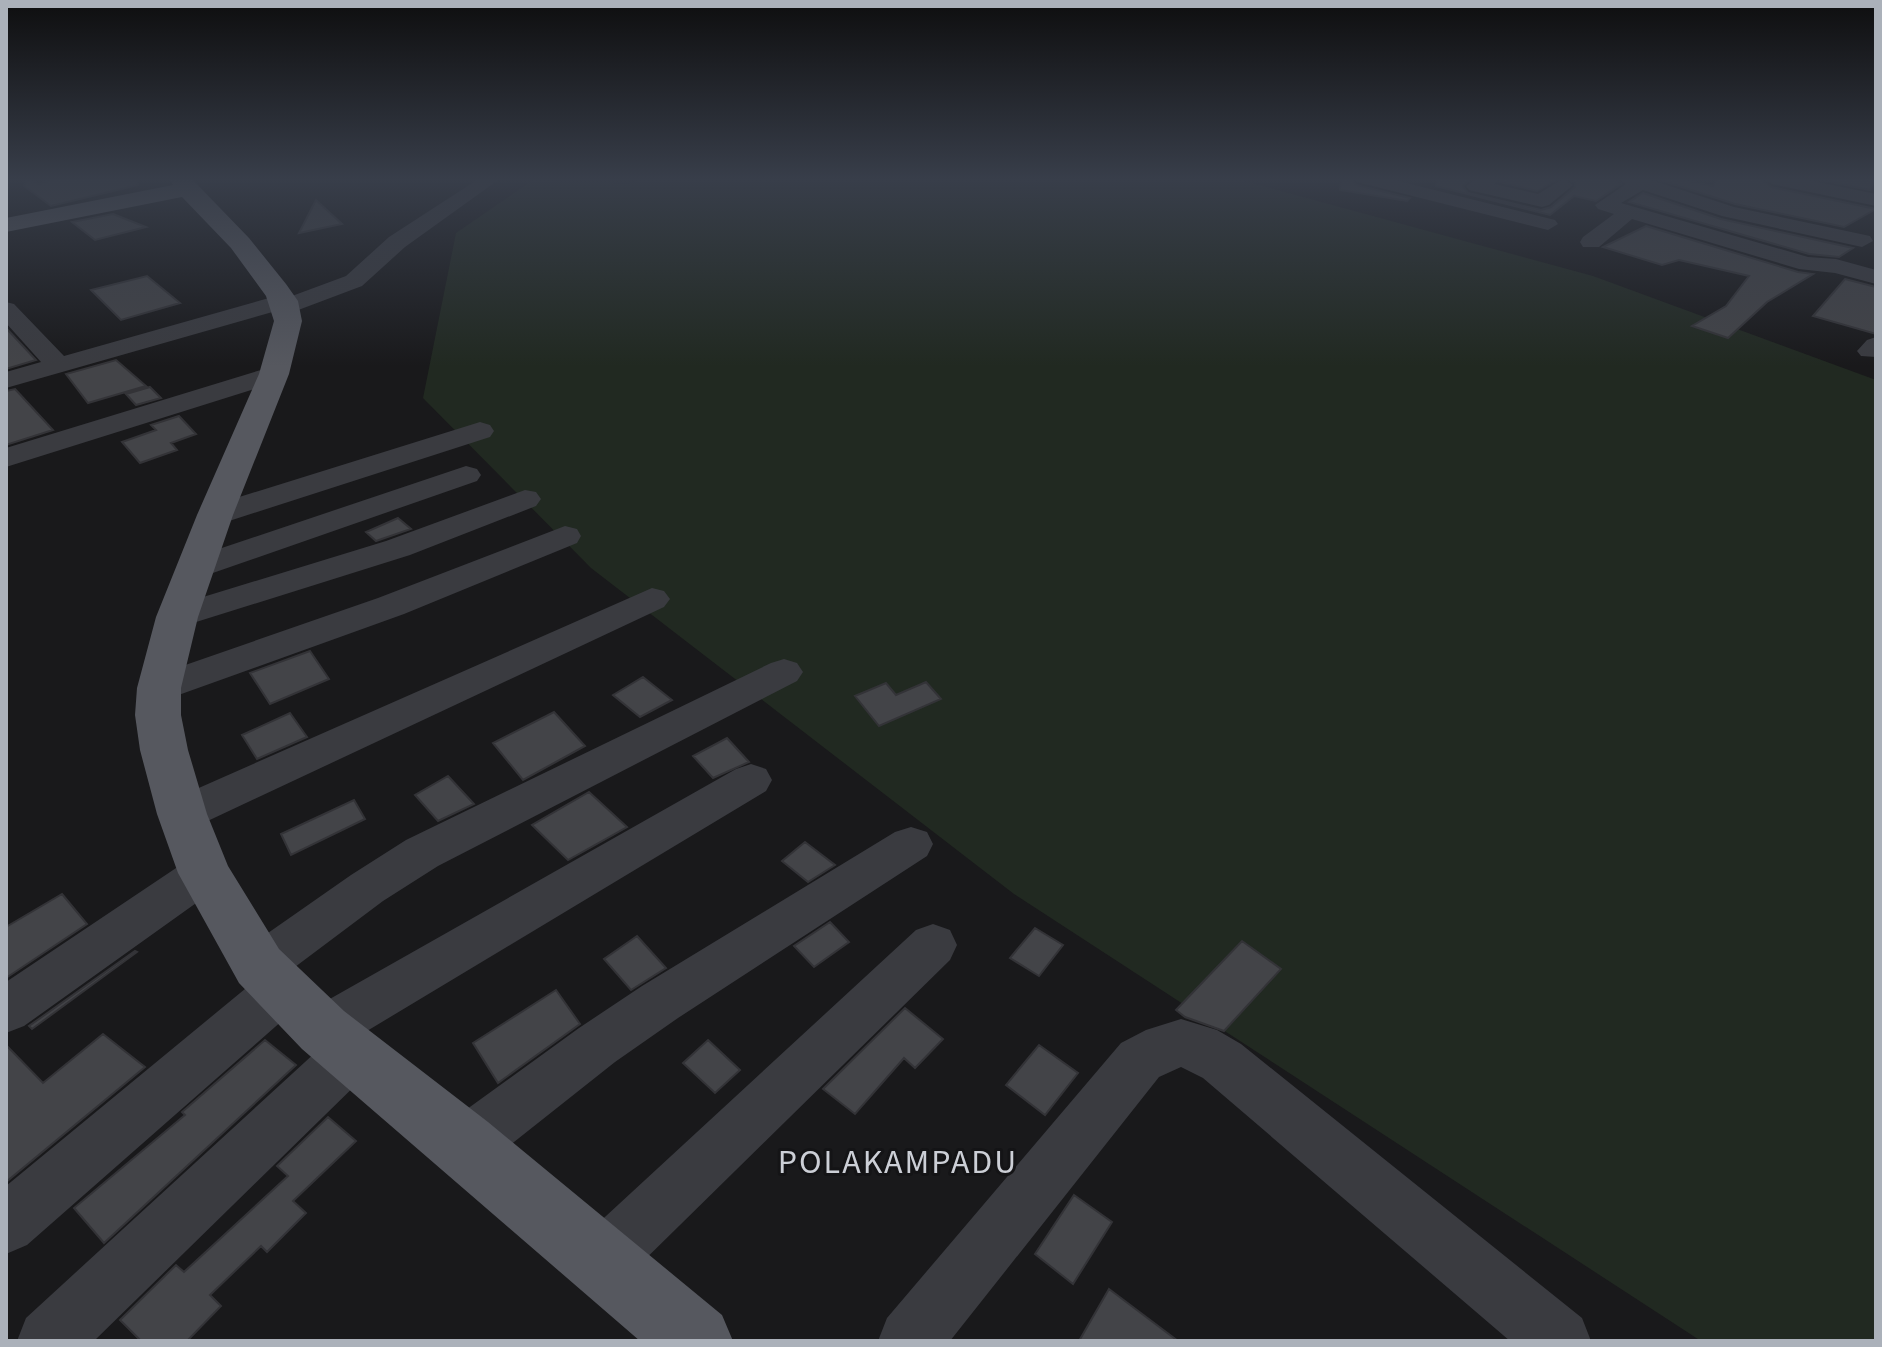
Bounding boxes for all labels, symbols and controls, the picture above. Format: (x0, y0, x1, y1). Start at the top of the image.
district label: POLAKAMPADU (778, 1138, 1018, 1187)

